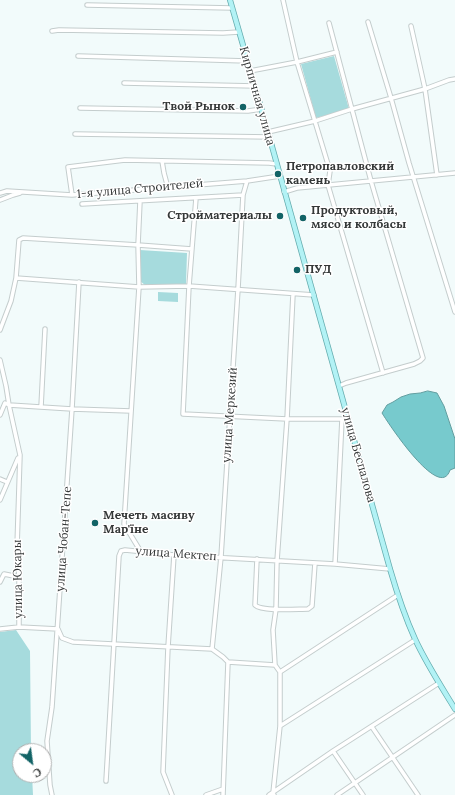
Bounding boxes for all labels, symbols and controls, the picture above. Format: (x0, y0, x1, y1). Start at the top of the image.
street label: Кирпичная улица (236, 45, 278, 147)
place label: Твой Рынок (163, 100, 235, 114)
marker: Твой Рынок (238, 102, 248, 112)
place label: Петропавловский камень (286, 160, 394, 188)
marker: Петропавловский камень (273, 169, 283, 179)
street label: 1-я улица Строителей (76, 176, 204, 202)
place label: Продуктовый, мясо и колбасы (311, 204, 406, 232)
place label: Стройматериалы (167, 209, 272, 223)
marker: Стройматериалы (275, 211, 285, 221)
marker: Продуктовый, мясо и колбасы (298, 213, 308, 223)
place label: ПУД (305, 263, 331, 277)
marker: ПУД (292, 265, 302, 275)
street label: улица Меркезий (219, 367, 241, 463)
street label: улица Беспалова (338, 406, 378, 504)
street label: улица Чобан-Тепе (53, 486, 75, 592)
place label: Мечеть масиву Мар'їне (103, 509, 195, 537)
marker: Мечеть масиву Мар'їне (90, 518, 100, 528)
street label: улица Юкары (10, 539, 26, 619)
street label: улица Мектеп (135, 544, 217, 564)
north arrow (12, 743, 52, 783)
text: С (31, 765, 44, 781)

